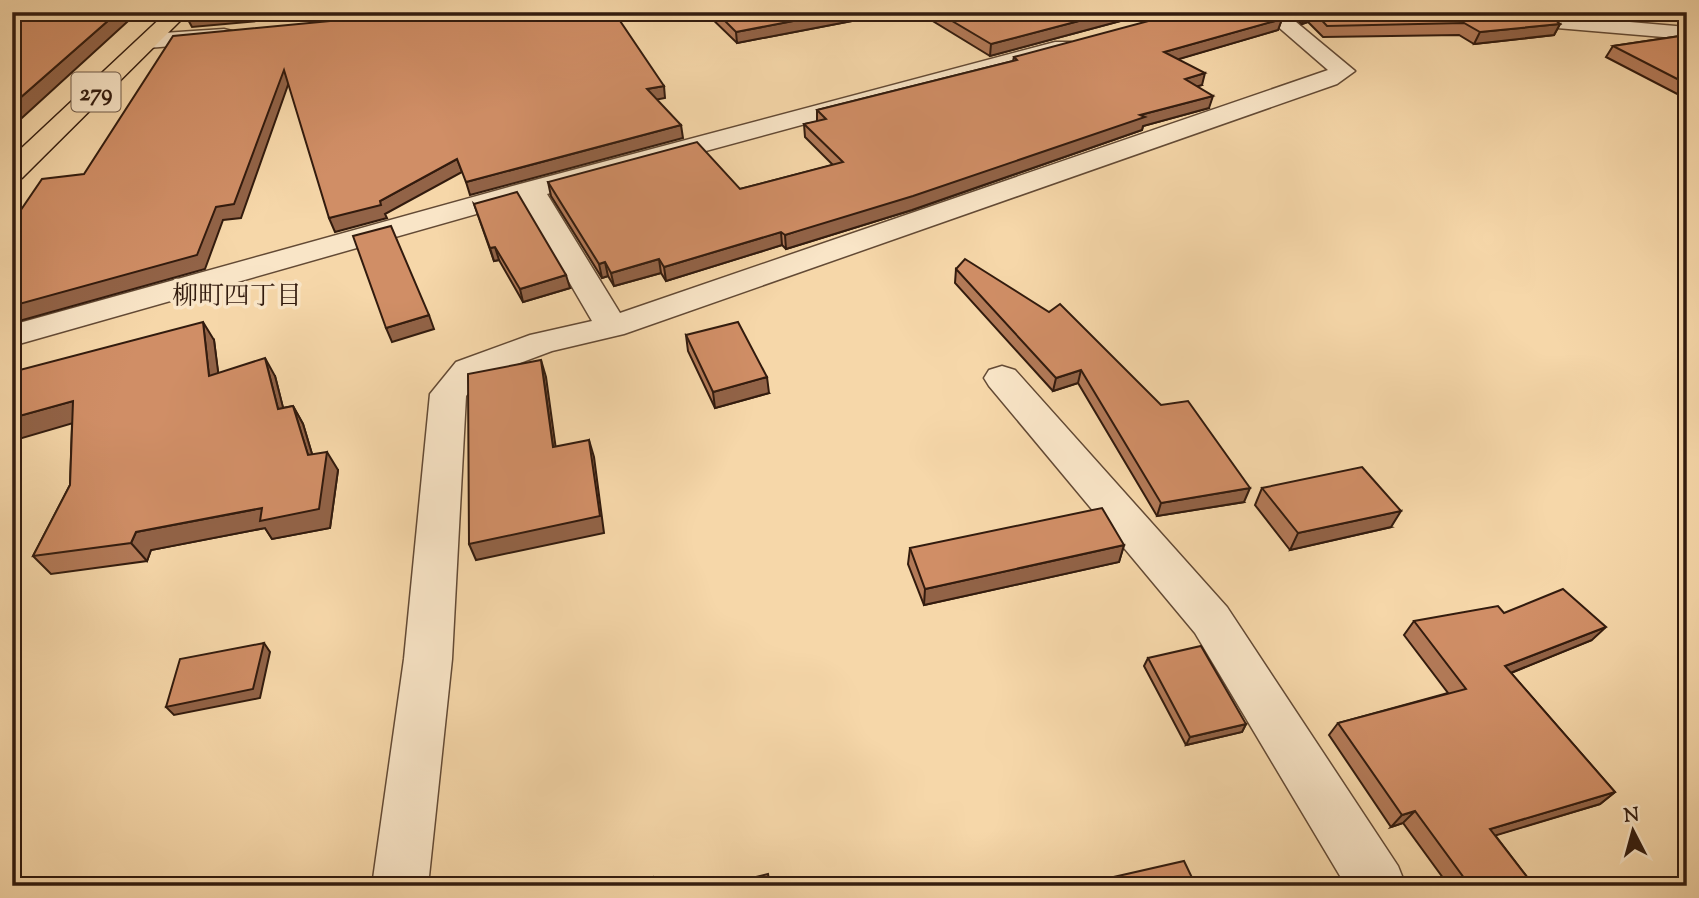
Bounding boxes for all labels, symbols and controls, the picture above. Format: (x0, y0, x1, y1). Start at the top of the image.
road number: 279 (72, 72, 120, 111)
district label: 柳町四丁目 (172, 279, 302, 316)
north arrow (1598, 796, 1668, 866)
text: N (1623, 802, 1640, 831)

